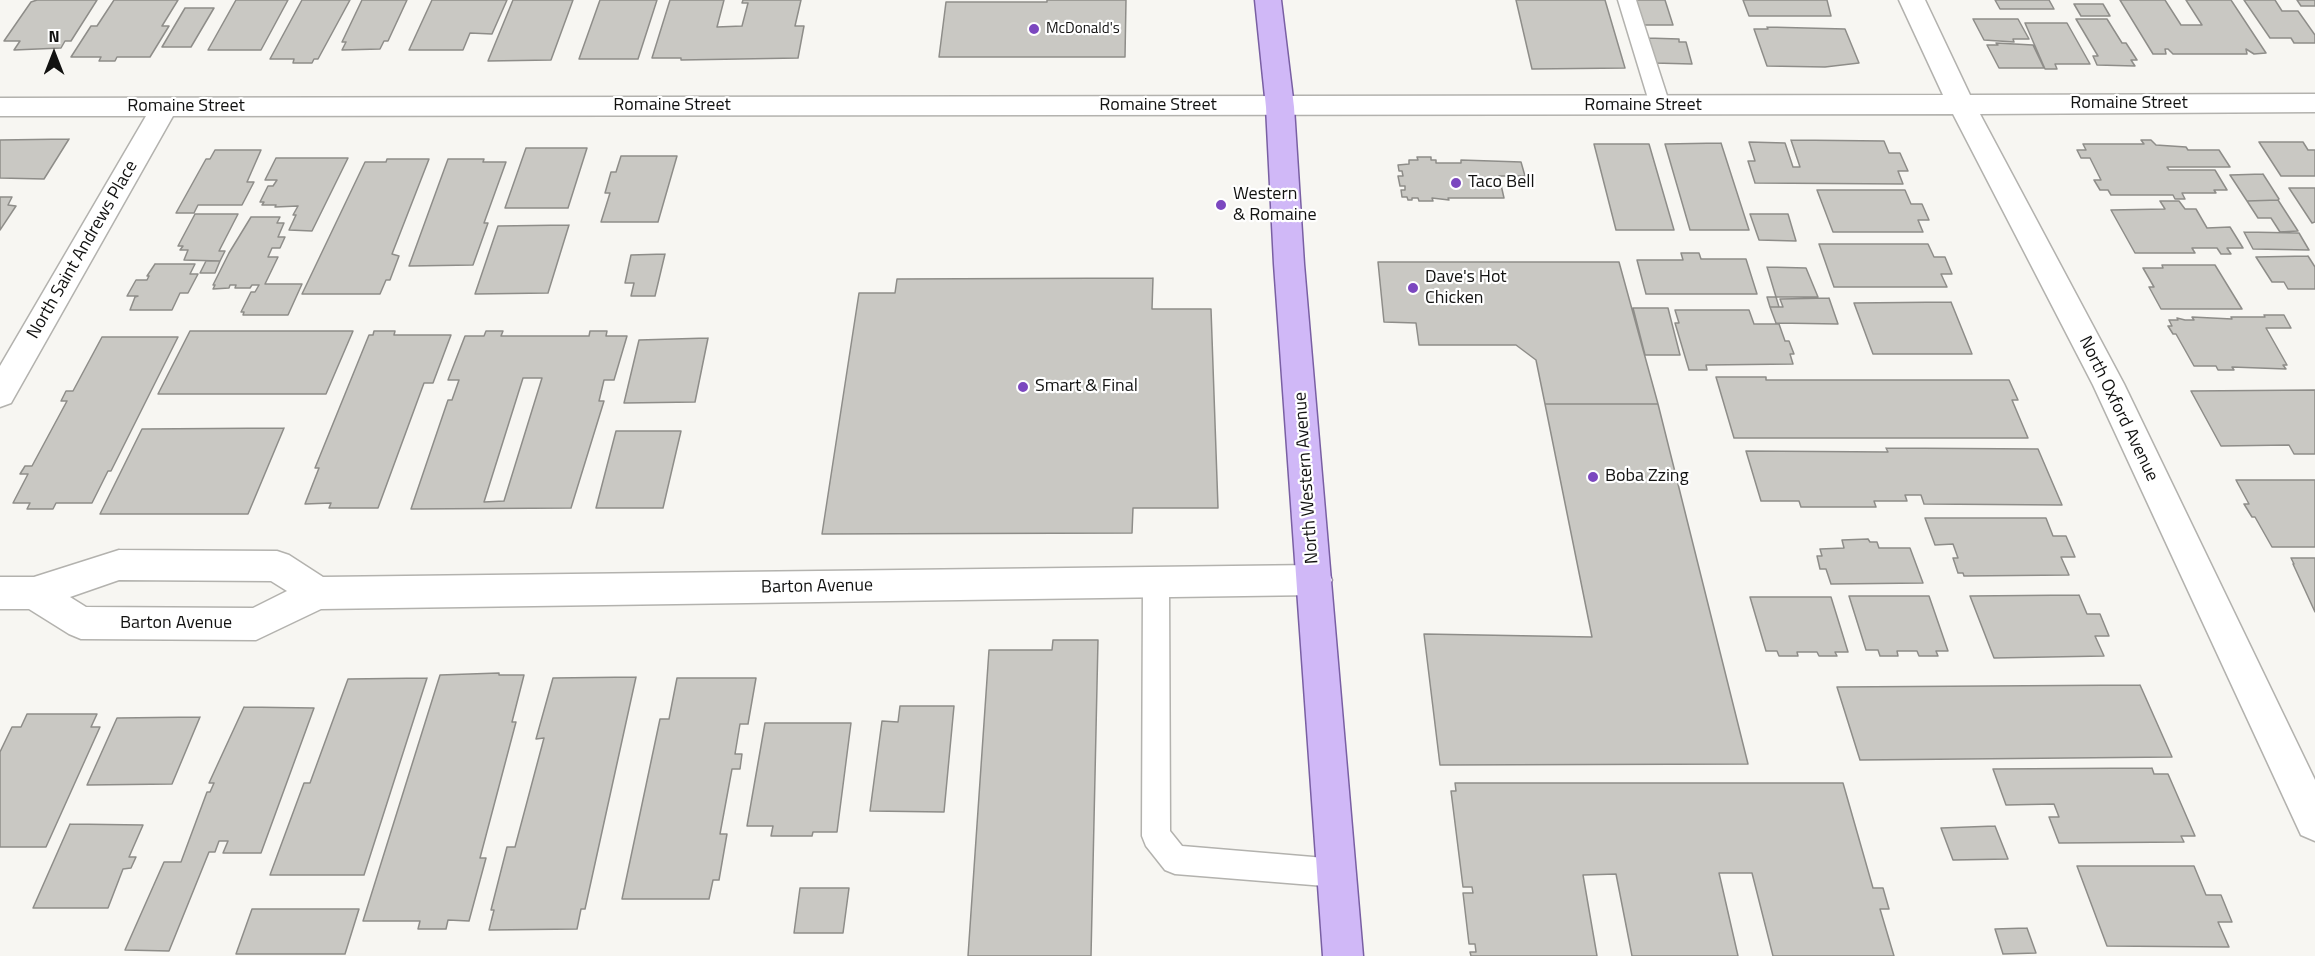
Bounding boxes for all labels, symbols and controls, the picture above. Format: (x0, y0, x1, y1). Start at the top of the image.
place label: McDonald's (1046, 20, 1120, 38)
marker: McDonald's (1027, 22, 1041, 36)
north arrow (24, 24, 84, 84)
text: N (48, 24, 60, 48)
street label: Romaine Street (2070, 93, 2188, 115)
street label: Romaine Street (613, 95, 731, 117)
street label: Romaine Street (1099, 95, 1217, 117)
street label: Romaine Street (1584, 95, 1702, 117)
street label: Romaine Street (127, 96, 245, 118)
street label: North Saint Andrews Place (23, 157, 143, 343)
place label: Taco Bell (1468, 172, 1535, 194)
marker: Taco Bell (1449, 176, 1463, 190)
place label: Western & Romaine (1233, 184, 1317, 226)
marker: Western & Romaine (1214, 198, 1228, 212)
place label: Dave's Hot Chicken (1425, 267, 1507, 310)
marker: Dave's Hot Chicken (1406, 281, 1420, 295)
street label: North Oxford Avenue (2073, 333, 2163, 485)
place label: Smart & Final (1035, 376, 1138, 398)
marker: Smart & Final (1016, 380, 1030, 394)
street label: North Western Avenue (1290, 391, 1324, 565)
place label: Boba Zzing (1605, 466, 1689, 488)
marker: Boba Zzing (1586, 470, 1600, 484)
street label: Barton Avenue (761, 575, 873, 599)
street label: Barton Avenue (120, 613, 232, 635)

